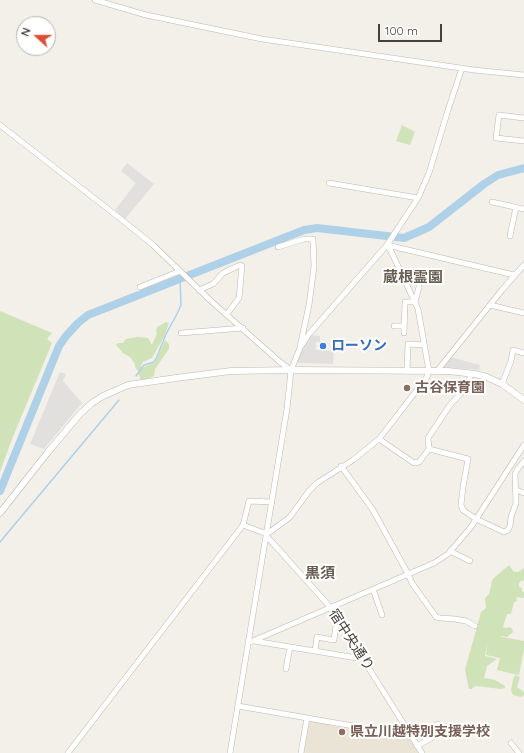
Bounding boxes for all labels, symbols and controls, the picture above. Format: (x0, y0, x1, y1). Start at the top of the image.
north arrow (16, 16, 56, 56)
scale bar (380, 16, 444, 42)
text: 100 m (385, 23, 418, 38)
text: N (18, 26, 34, 38)
district label: 蔵根霊園 (383, 268, 443, 286)
place label: ローソン (331, 338, 387, 354)
marker: ローソン (318, 341, 328, 351)
place label: 古谷保育園 (415, 380, 485, 396)
marker: 古谷保育園 (402, 383, 412, 393)
district label: 黒須 (305, 564, 335, 582)
street label: 宿中央通り (325, 606, 377, 674)
place label: 県立川越特別支援学校 (350, 724, 490, 740)
marker: 県立川越特別支援学校 (337, 727, 347, 737)

